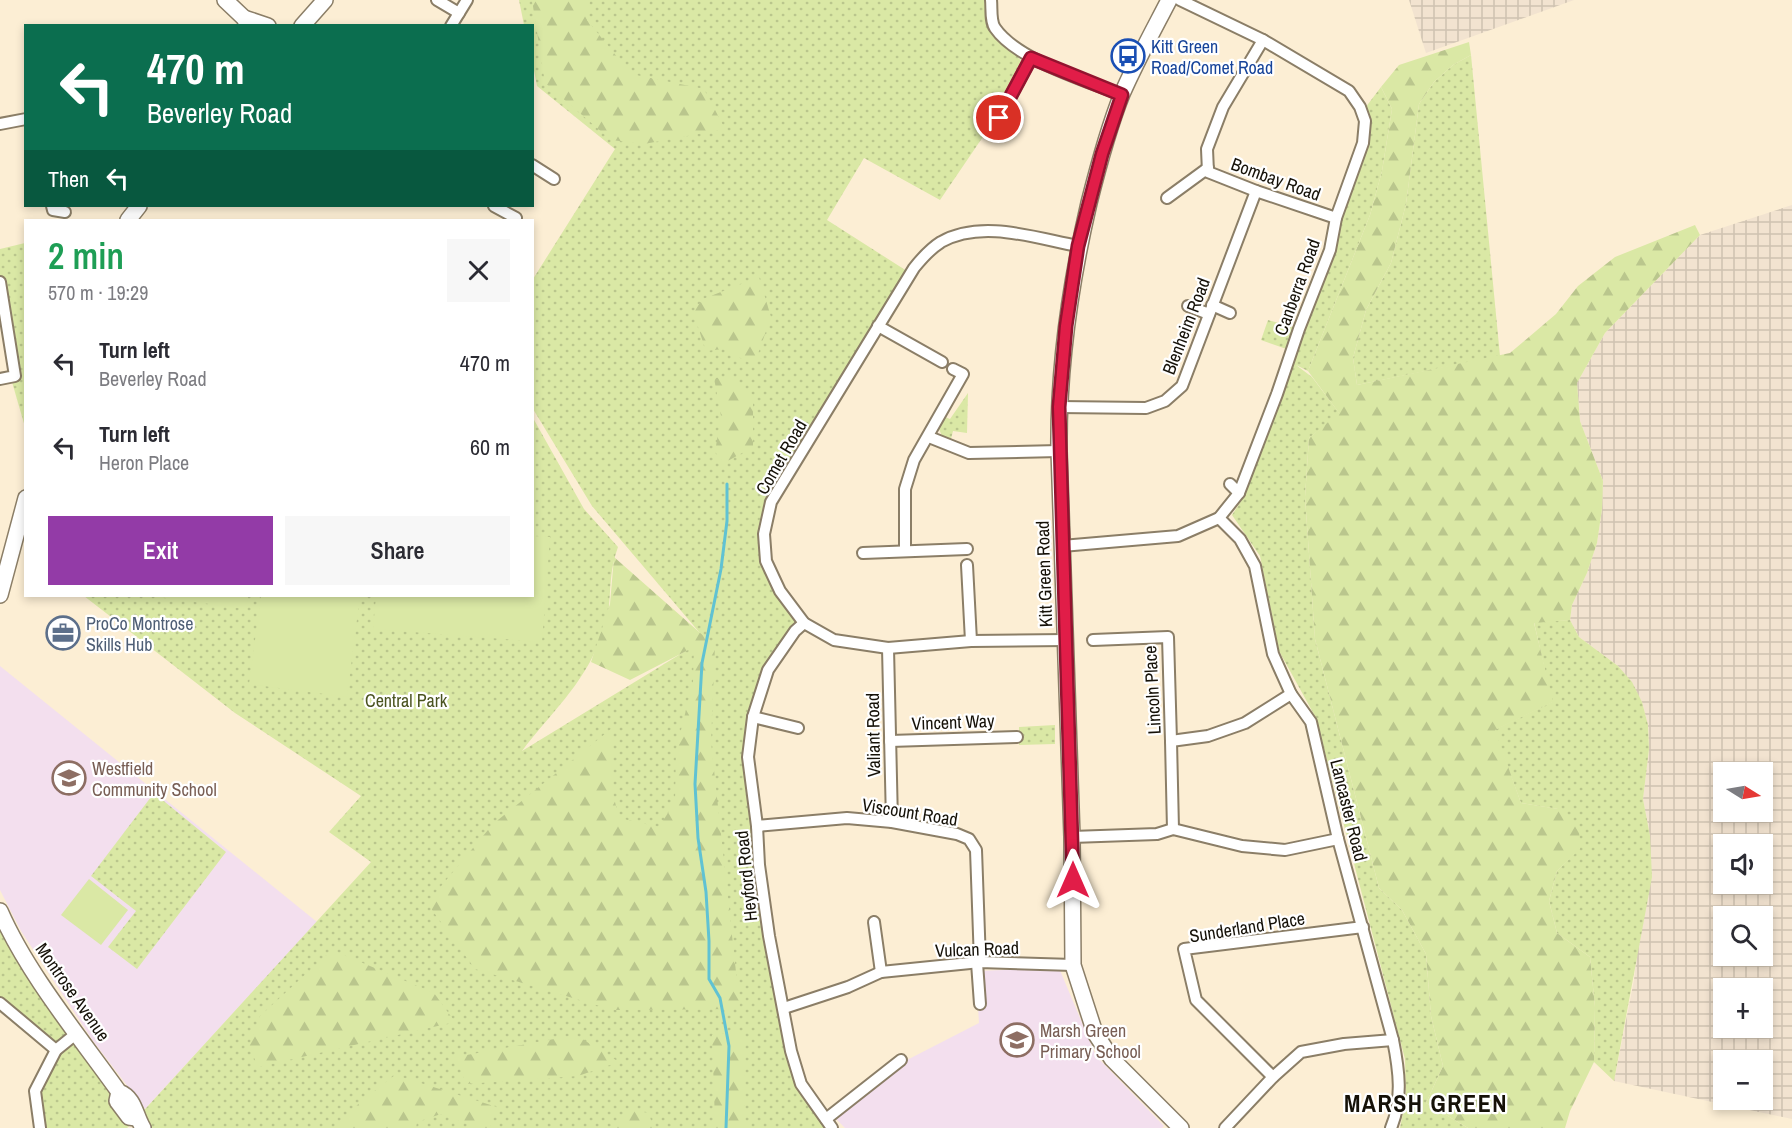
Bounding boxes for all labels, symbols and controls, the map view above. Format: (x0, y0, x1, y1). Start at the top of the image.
place label: Kitt Green Road/Comet Road (1151, 34, 1273, 80)
bus stop icon: Kitt Green Road/Comet Road (1110, 38, 1146, 74)
text: 470 m (147, 41, 245, 97)
icon: left (48, 48, 126, 126)
pin (973, 92, 1024, 143)
text: Beverley Road (147, 95, 292, 131)
icon: arrive (982, 101, 1015, 134)
street label: Bombay Road (1228, 151, 1324, 207)
icon: left (101, 162, 134, 195)
text: Then (48, 164, 89, 194)
text: 2 min (48, 232, 124, 280)
street label: Canberra Road (1268, 235, 1326, 339)
button: close (447, 239, 510, 302)
street label: Blenheim Road (1156, 274, 1216, 378)
text: 570 m · 19:29 (48, 279, 148, 306)
text: Turn left (99, 335, 170, 365)
icon: left (48, 347, 81, 380)
text: 470 m (460, 348, 510, 378)
text: Beverley Road (99, 365, 207, 392)
street label: Comet Road (749, 415, 813, 499)
text: Turn left (99, 419, 170, 449)
icon: left (48, 431, 81, 464)
text: 60 m (470, 432, 510, 462)
text: Heron Place (99, 449, 189, 476)
button: Exit (48, 516, 273, 585)
button: Share (285, 516, 510, 585)
street label: Kitt Green Road (1030, 520, 1058, 628)
place label: ProCo Montrose Skills Hub (86, 611, 193, 657)
office icon: ProCo Montrose Skills Hub (45, 615, 81, 651)
street label: Lincoln Place (1137, 645, 1167, 735)
park label: Central Park (365, 688, 448, 713)
street label: Valiant Road (860, 693, 886, 777)
street label: Vincent Way (911, 708, 995, 736)
place label: Westfield Community School (92, 756, 217, 802)
street label: Lancaster Road (1324, 756, 1374, 864)
school or university icon: Westfield Community School (51, 760, 87, 796)
north arrow (1713, 762, 1773, 822)
map controls (1713, 762, 1773, 1110)
street label: Viscount Road (860, 792, 960, 832)
street label: Heyford Road (729, 829, 763, 923)
button: sound (1713, 834, 1773, 894)
position arrow (1041, 848, 1105, 912)
street label: Sunderland Place (1188, 906, 1306, 948)
button: search (1713, 906, 1773, 966)
street label: Vulcan Road (935, 935, 1019, 963)
street label: Montrose Avenue (30, 938, 116, 1046)
button: + (1713, 978, 1773, 1038)
place label: Marsh Green Primary School (1040, 1018, 1141, 1064)
school or university icon: Marsh Green Primary School (999, 1022, 1035, 1058)
button: − (1713, 1050, 1773, 1110)
district label: MARSH GREEN (1344, 1087, 1508, 1119)

